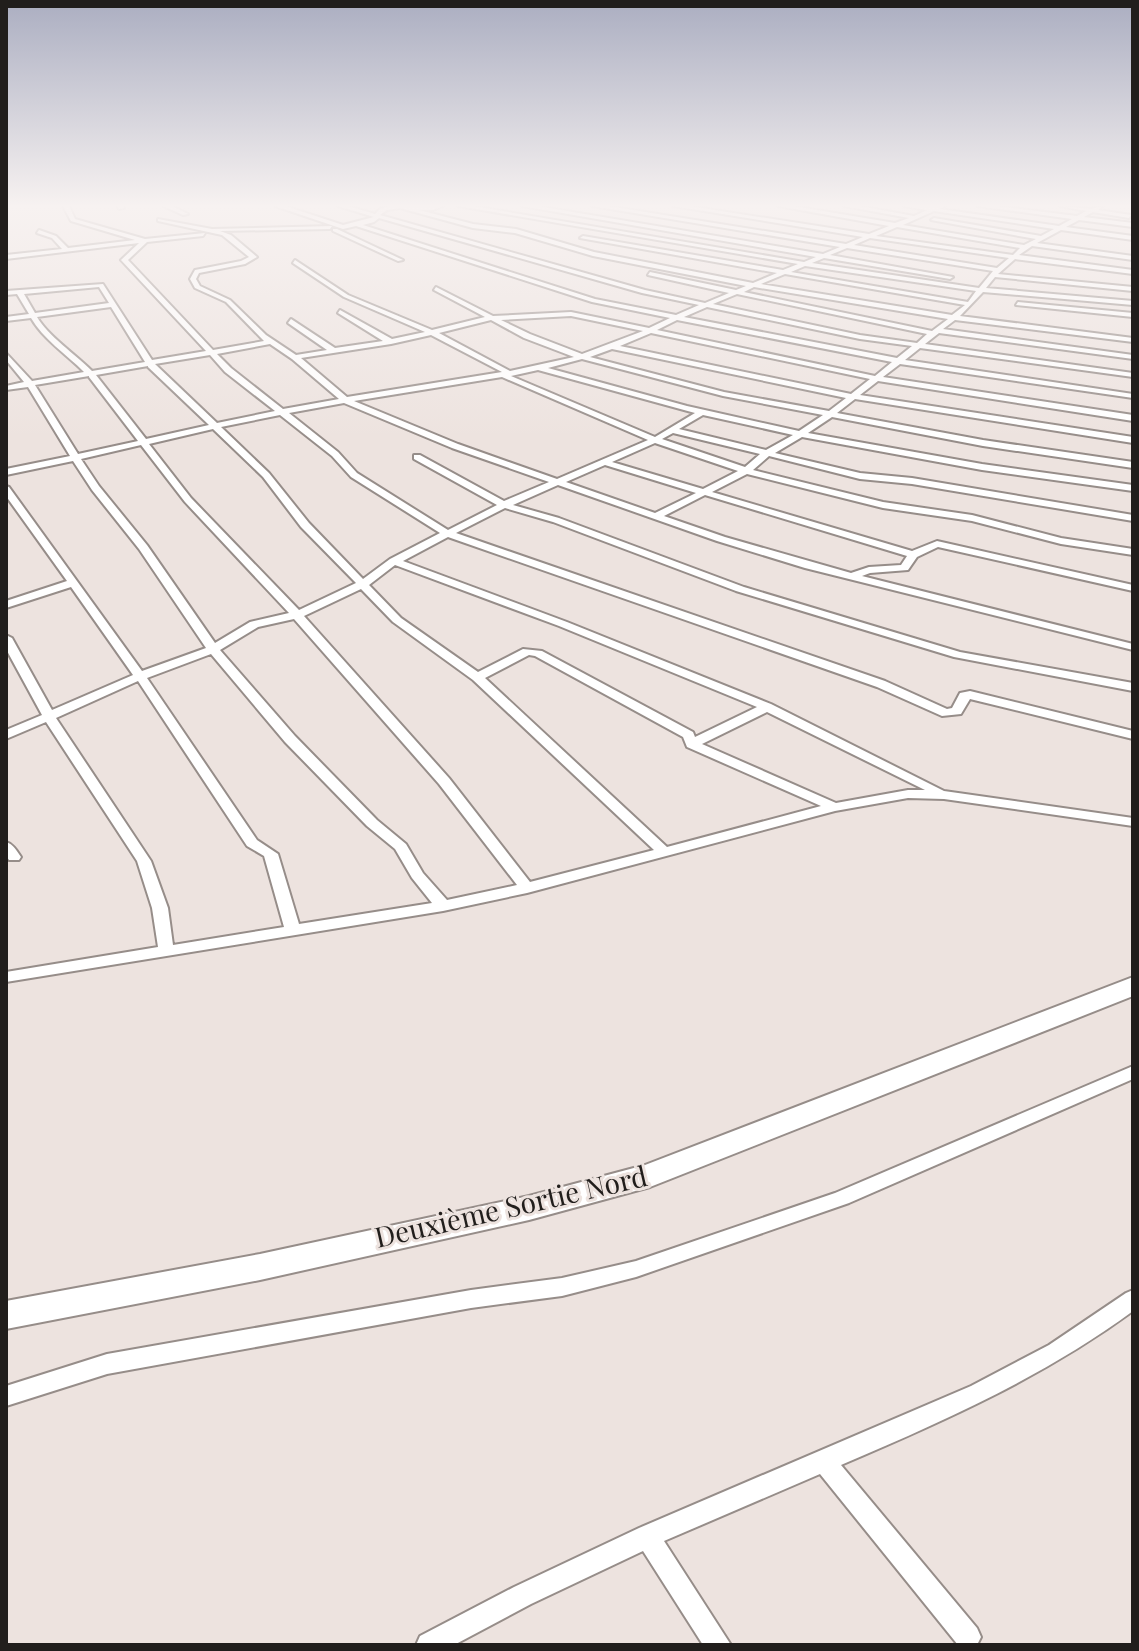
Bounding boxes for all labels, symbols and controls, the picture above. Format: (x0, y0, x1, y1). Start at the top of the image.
street label: Deuxième Sortie Nord (371, 1156, 651, 1255)

